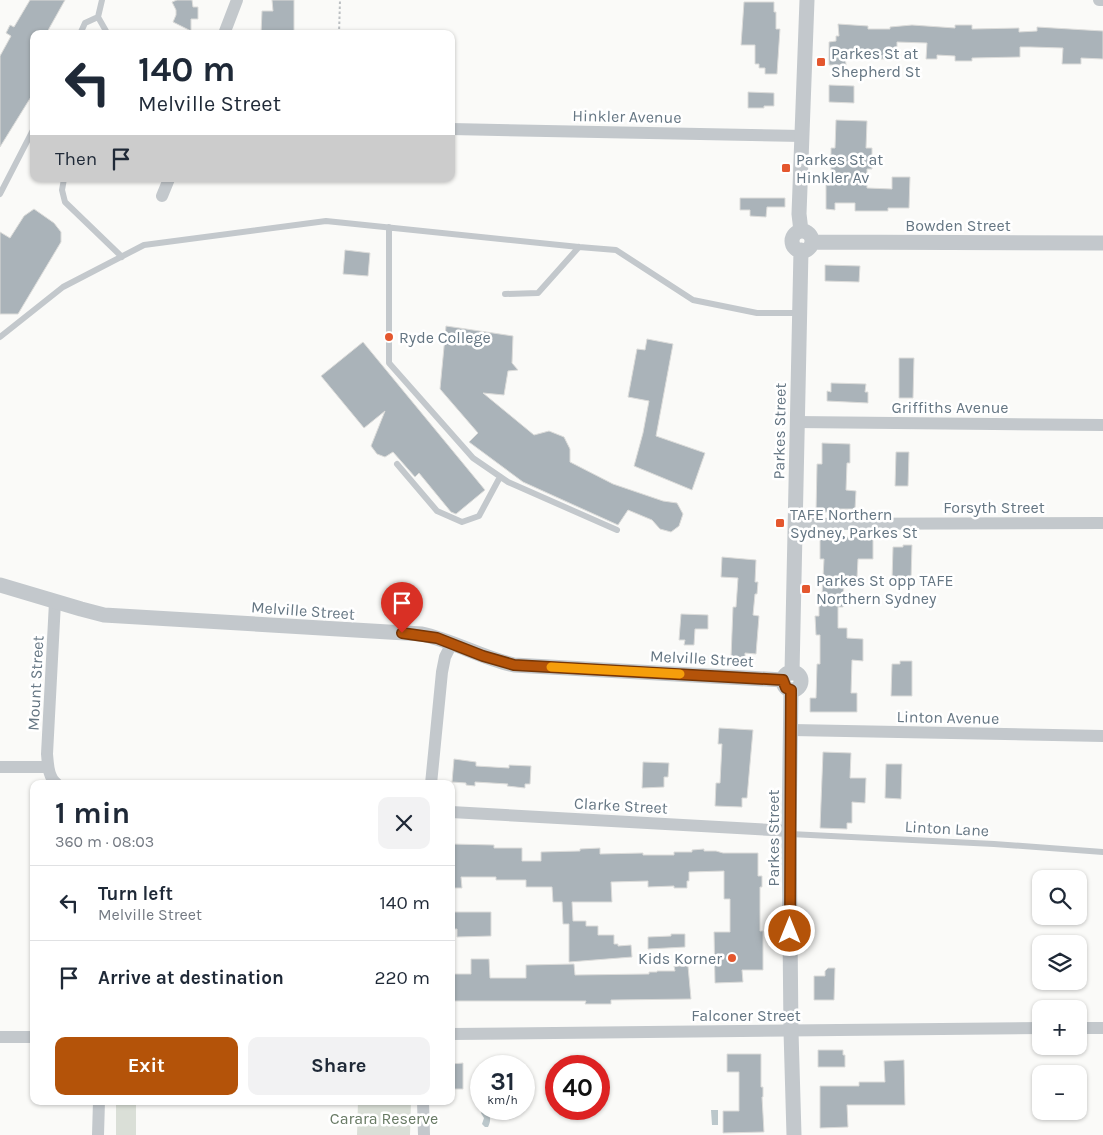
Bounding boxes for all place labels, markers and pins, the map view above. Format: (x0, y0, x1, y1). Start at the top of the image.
place label: Parkes St at Shepherd St (831, 44, 921, 81)
marker: Parkes St at Shepherd St (815, 56, 827, 68)
place label: Parkes St at Hinkler Av (796, 150, 883, 187)
marker: Parkes St at Hinkler Av (780, 162, 792, 174)
place label: Ryde College (399, 328, 491, 347)
marker: Ryde College (383, 331, 395, 343)
place label: TAFE Northern Sydney, Parkes St (790, 505, 918, 542)
marker: TAFE Northern Sydney, Parkes St (774, 517, 786, 529)
place label: Parkes St opp TAFE Northern Sydney (816, 571, 954, 608)
pin (381, 582, 423, 633)
marker: Parkes St opp TAFE Northern Sydney (800, 583, 812, 595)
place label: Kids Korner (638, 949, 722, 968)
marker: Kids Korner (726, 952, 738, 964)

